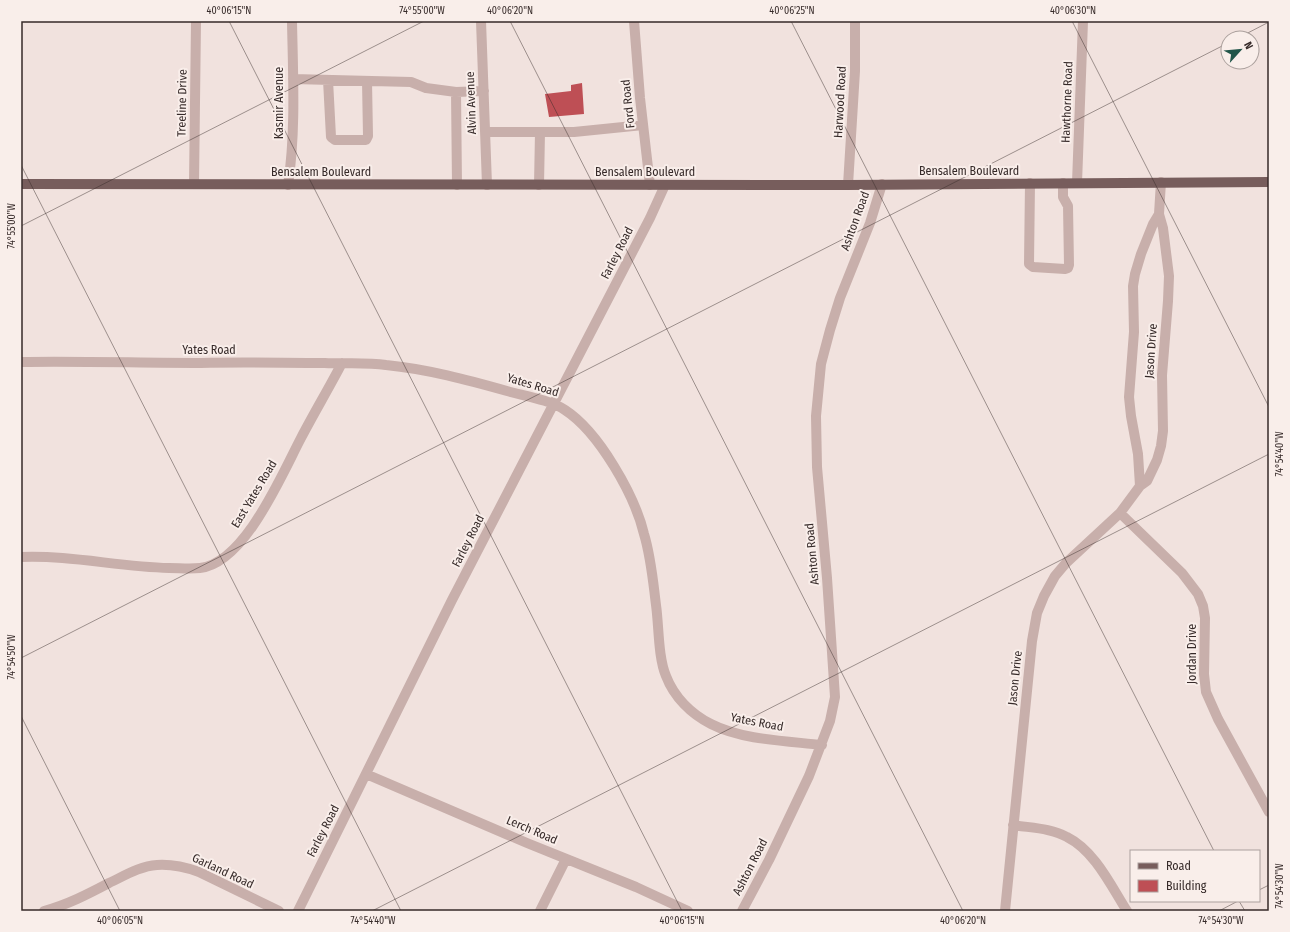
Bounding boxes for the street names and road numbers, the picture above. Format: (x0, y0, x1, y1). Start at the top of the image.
street label: Hawthorne Road (1059, 61, 1075, 143)
street label: Harwood Road (831, 66, 849, 138)
street label: Kasmir Avenue (272, 67, 286, 139)
street label: Treeline Drive (174, 69, 190, 137)
street label: Alvin Avenue (463, 71, 479, 135)
street label: Ford Road (618, 79, 638, 129)
street label: Bensalem Boulevard (919, 164, 1019, 178)
street label: Bensalem Boulevard (271, 165, 371, 179)
street label: Bensalem Boulevard (595, 165, 695, 179)
street label: Ashton Road (838, 190, 872, 252)
street label: Farley Road (598, 225, 636, 281)
street label: Jason Drive (1142, 323, 1160, 379)
street label: Yates Road (182, 343, 236, 357)
street label: Yates Road (505, 370, 561, 400)
street label: East Yates Road (228, 458, 280, 530)
street label: Farley Road (449, 513, 487, 569)
street label: Ashton Road (802, 523, 822, 585)
street label: Jordan Drive (1185, 624, 1199, 684)
street label: Jason Drive (1005, 650, 1025, 706)
street label: Yates Road (729, 710, 785, 734)
street label: Farley Road (304, 803, 342, 859)
street label: Lerch Road (504, 813, 560, 847)
street label: Ashton Road (730, 836, 770, 898)
street label: Garland Road (190, 851, 256, 891)

